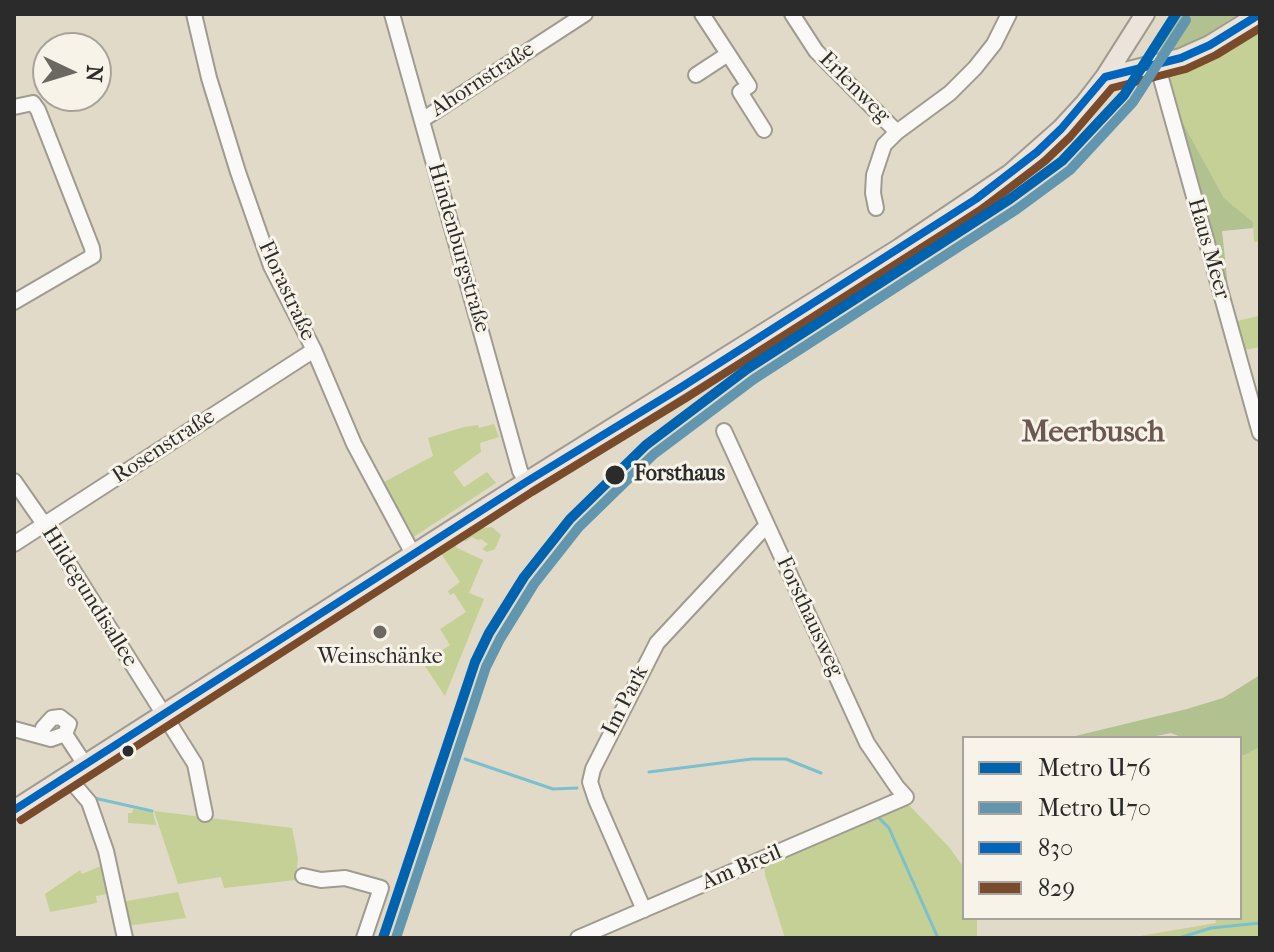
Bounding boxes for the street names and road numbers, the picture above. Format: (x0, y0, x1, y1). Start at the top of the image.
street label: Ahornstraße (426, 37, 540, 123)
street label: Erlenweg (813, 47, 895, 129)
street label: Hindenburgstraße (421, 160, 495, 336)
street label: Haus Meer (1181, 195, 1235, 303)
street label: Florastraße (251, 237, 321, 345)
street label: Rosenstraße (108, 404, 220, 490)
street label: Hildegundisallee (35, 522, 143, 672)
street label: Forsthausweg (770, 553, 848, 681)
street label: Im Park (597, 661, 655, 741)
street label: Am Breil (698, 839, 786, 897)

